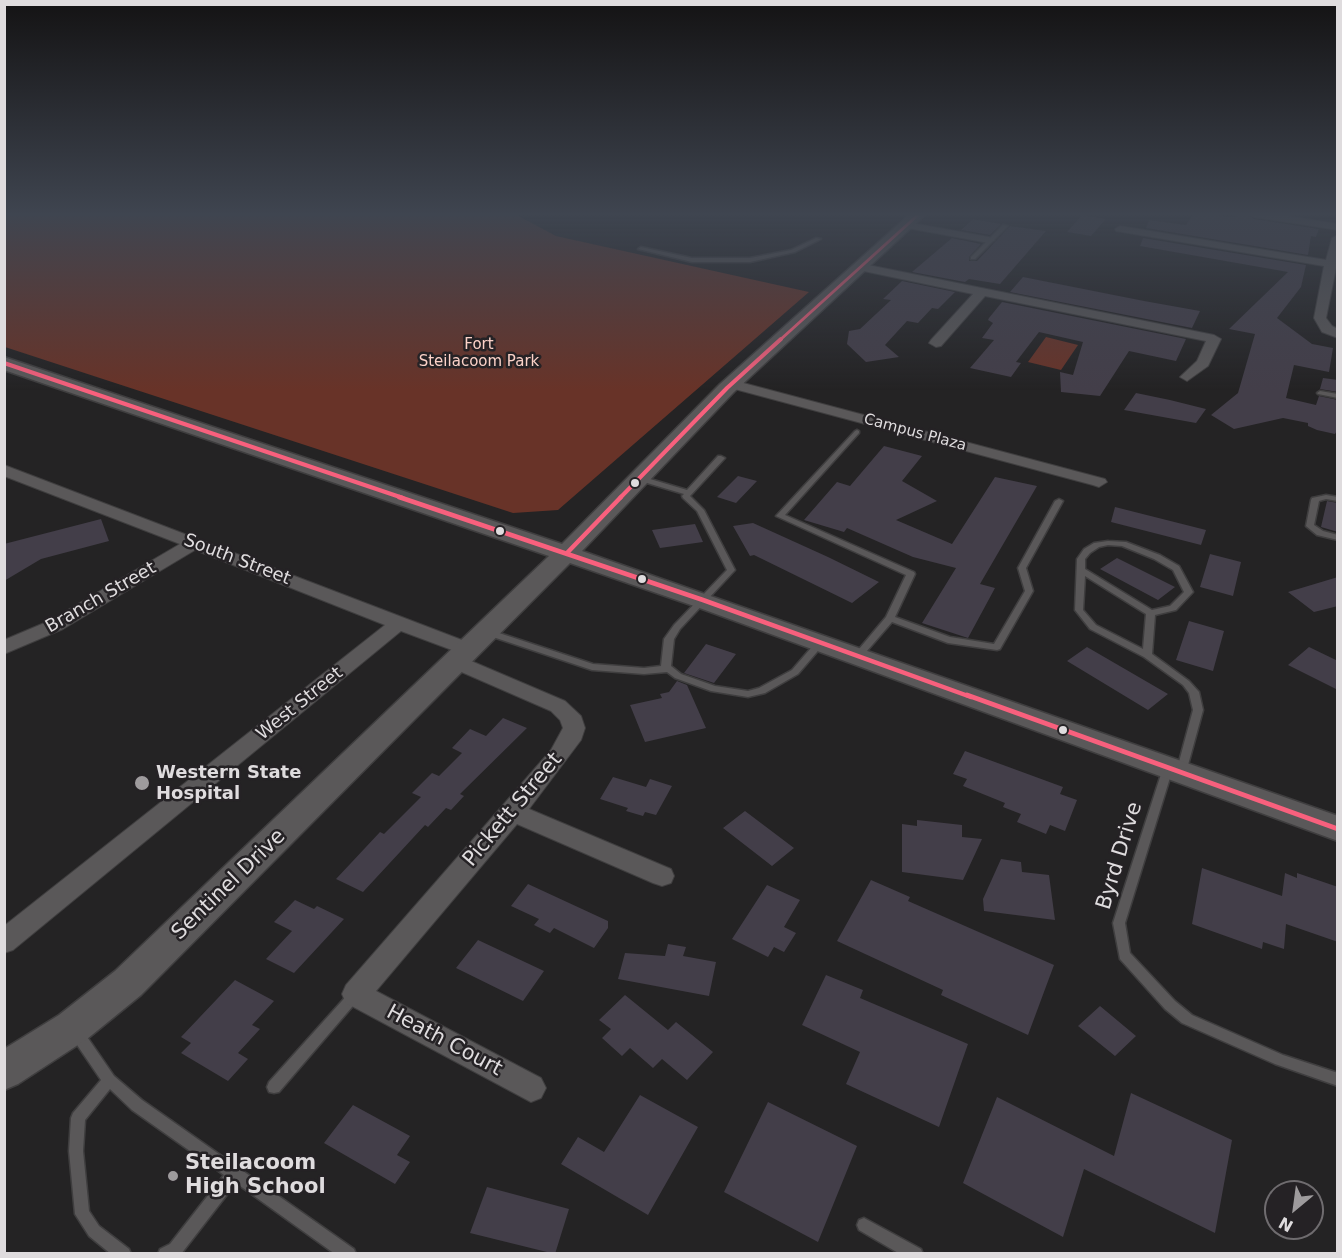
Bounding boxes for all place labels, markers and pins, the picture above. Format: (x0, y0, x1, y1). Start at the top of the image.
unlabelled marker (629, 477, 641, 489)
unlabelled marker (494, 525, 506, 537)
unlabelled marker (636, 573, 648, 585)
unlabelled marker (1057, 724, 1069, 736)
place label: Western State Hospital (156, 762, 301, 804)
marker: Western State Hospital (133, 774, 151, 792)
place label: Steilacoom High School (185, 1151, 326, 1201)
marker: Steilacoom High School (166, 1169, 180, 1183)

